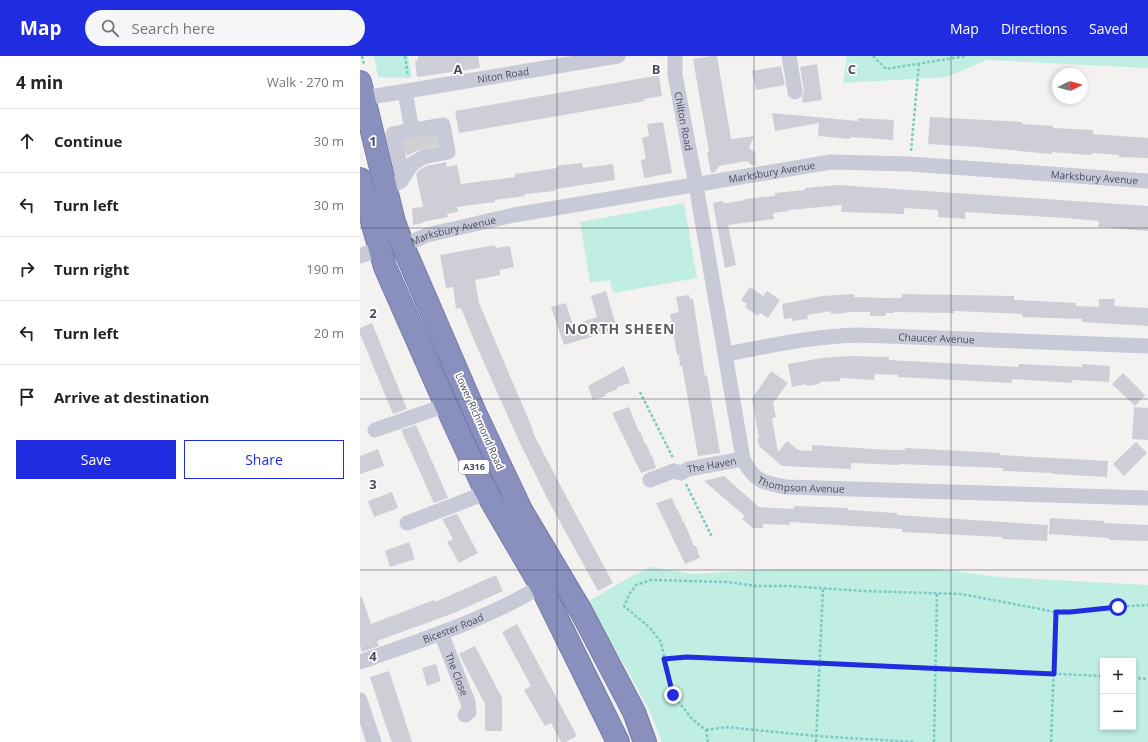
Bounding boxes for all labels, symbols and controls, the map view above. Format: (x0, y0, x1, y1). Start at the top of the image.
search box (85, 10, 365, 46)
text: Map (20, 15, 61, 41)
icon: search (99, 17, 121, 39)
text: Search here (131, 18, 215, 38)
text: Map (950, 19, 979, 38)
text: Directions (1001, 19, 1067, 38)
text: Saved (1089, 19, 1128, 38)
text: A (454, 60, 463, 78)
text: B (652, 60, 661, 78)
text: C (848, 60, 856, 78)
street label: Niton Road (476, 64, 530, 86)
north arrow (1052, 68, 1088, 104)
text: 4 min (16, 71, 63, 94)
text: Walk · 270 m (267, 73, 344, 91)
street label: Chilton Road (671, 91, 696, 152)
icon: ahead (16, 130, 38, 152)
text: Continue (54, 131, 122, 151)
text: 30 m (314, 132, 344, 150)
text: 1 (369, 132, 377, 150)
street label: Marksbury Avenue (727, 158, 816, 186)
street label: Marksbury Avenue (1050, 167, 1139, 187)
icon: left (16, 194, 38, 216)
text: Turn left (54, 195, 119, 215)
text: 30 m (314, 196, 344, 214)
street label: Marksbury Avenue (408, 212, 498, 249)
icon: right (16, 258, 38, 280)
text: Turn right (54, 259, 129, 279)
text: 190 m (306, 260, 344, 278)
text: 2 (369, 304, 377, 322)
district label: NORTH SHEEN (565, 319, 675, 338)
icon: left (16, 322, 38, 344)
text: Turn left (54, 323, 119, 343)
text: 20 m (314, 324, 344, 342)
street label: Chaucer Avenue (898, 330, 975, 346)
street label: Lower Richmond Road (452, 370, 508, 472)
icon: arrive (16, 386, 38, 408)
text: Arrive at destination (54, 387, 209, 407)
button: Save (16, 440, 176, 479)
button: Share (184, 440, 344, 479)
street label: The Haven (686, 453, 737, 476)
road number: A316 (459, 460, 489, 474)
street label: Thompson Avenue (755, 473, 845, 496)
text: 3 (369, 475, 377, 493)
route start (1109, 598, 1127, 616)
street label: Bicester Road (421, 610, 485, 646)
text: 4 (369, 647, 377, 665)
street label: The Close (442, 650, 472, 698)
map controls (1100, 658, 1136, 730)
button: + (1100, 658, 1136, 694)
route end (664, 686, 682, 704)
button: − (1100, 694, 1136, 730)

